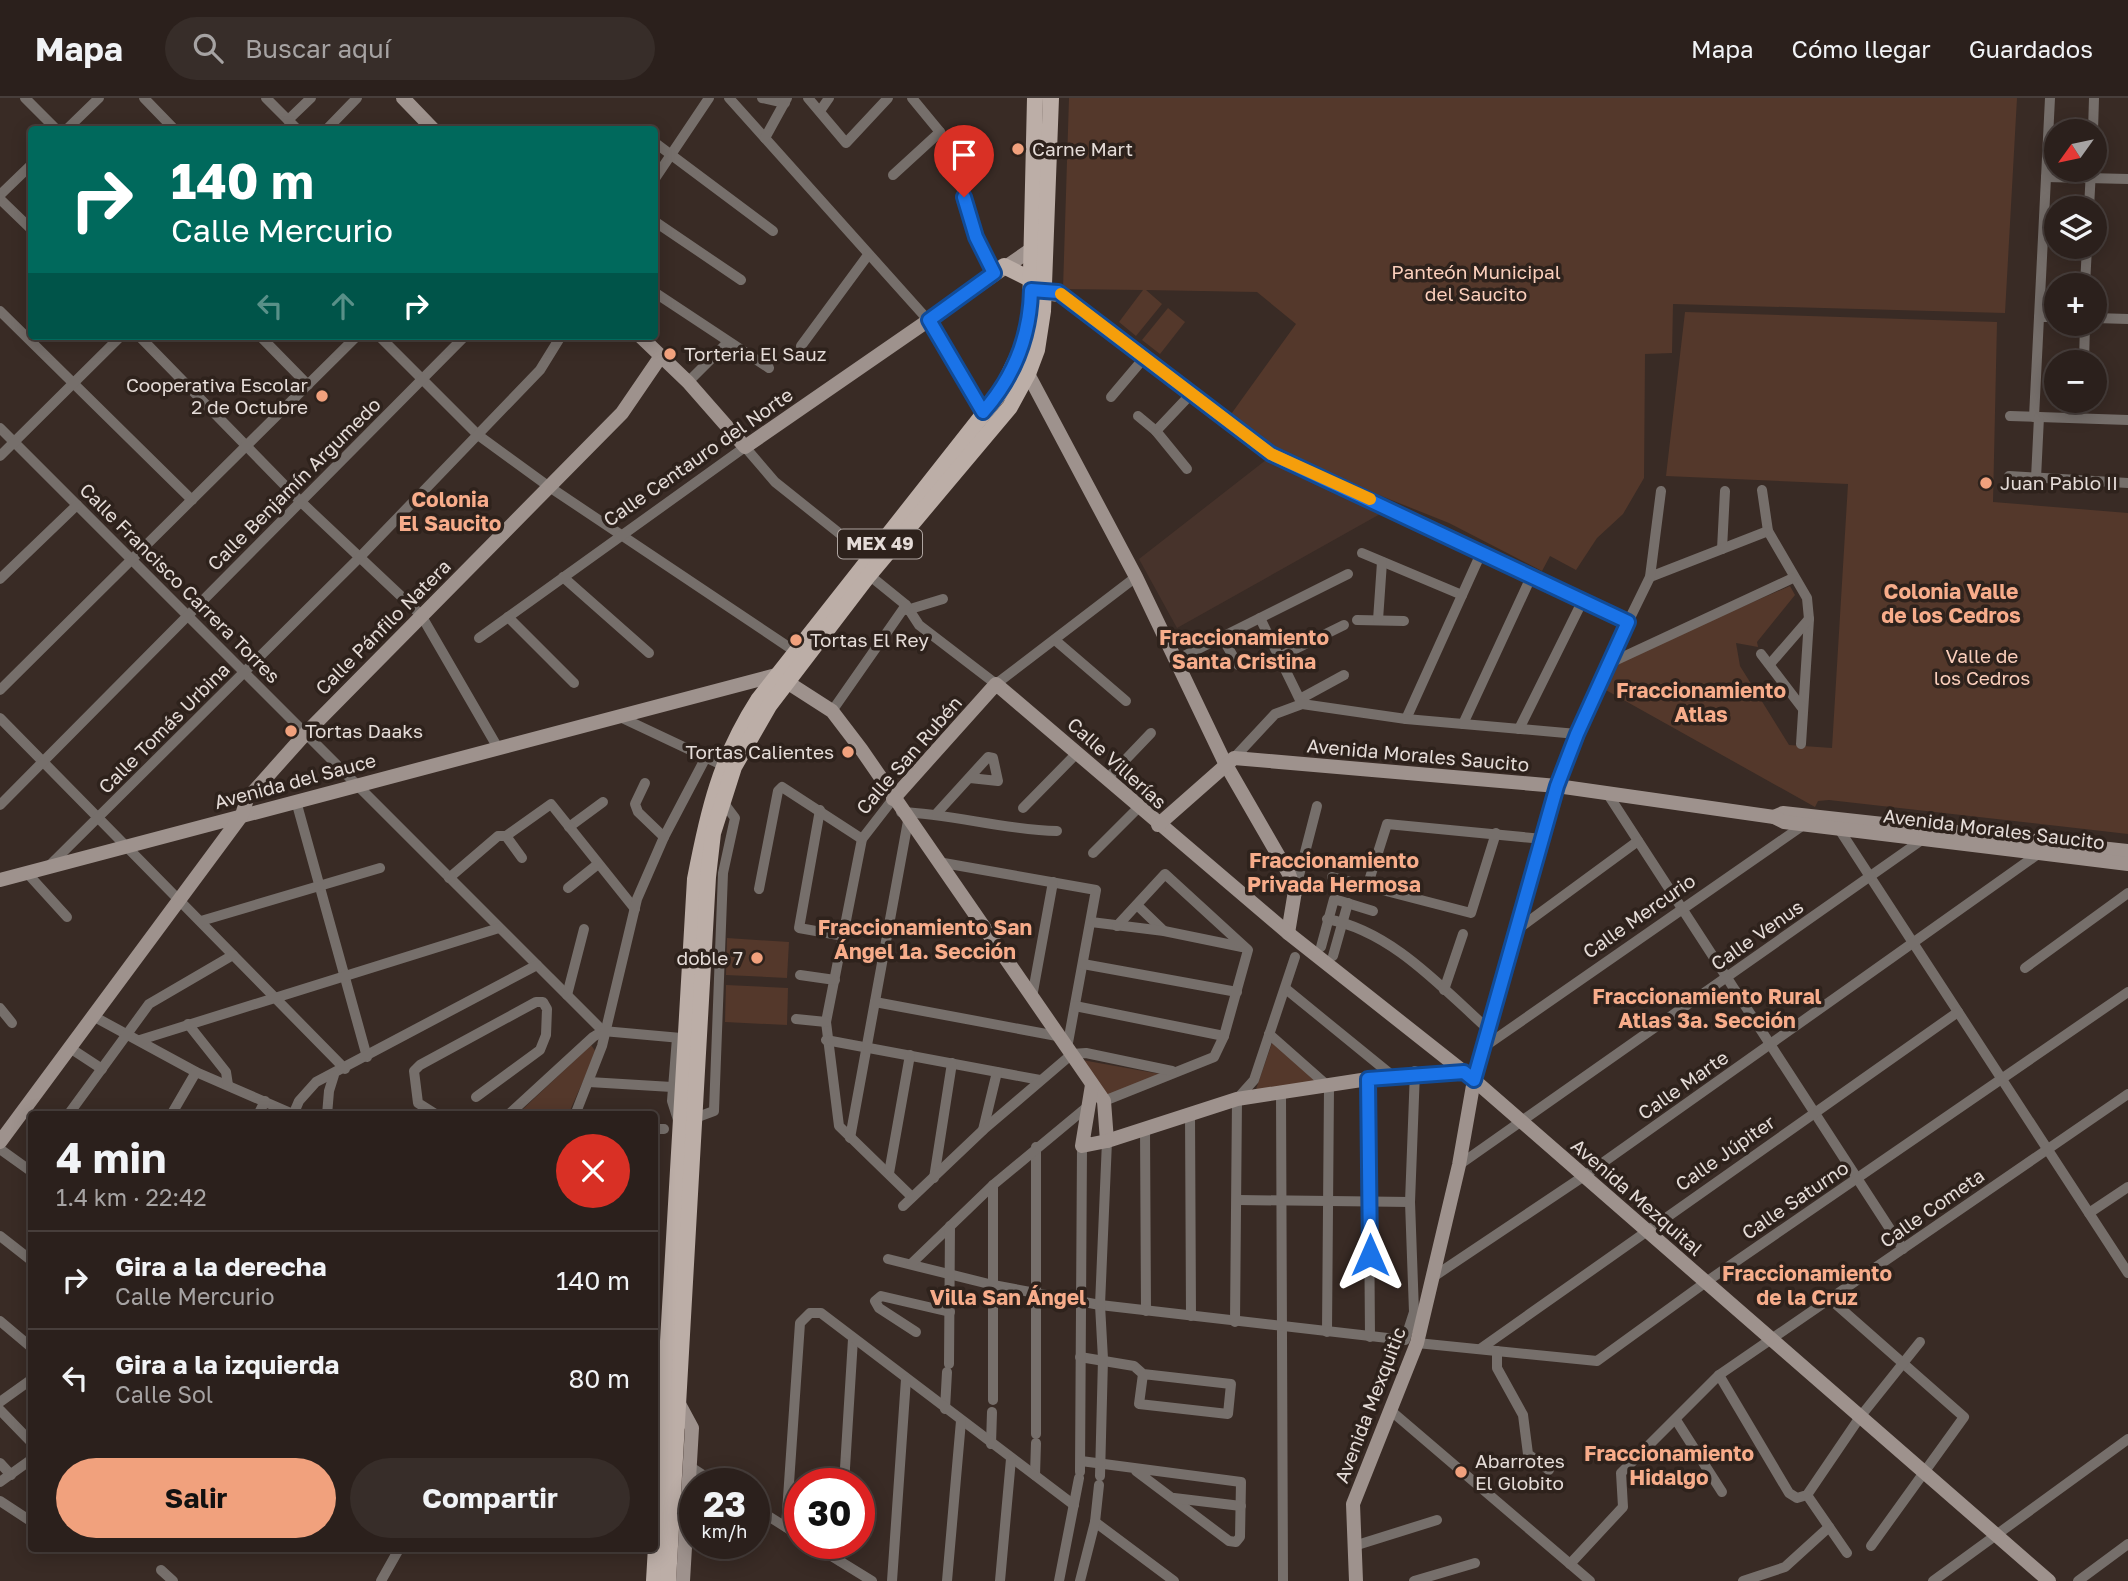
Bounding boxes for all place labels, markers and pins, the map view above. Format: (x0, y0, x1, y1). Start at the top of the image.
pin (934, 125, 994, 197)
place label: Carne Mart (1032, 137, 1133, 160)
marker: Carne Mart (1010, 141, 1026, 157)
place label: Torteria El Sauz (684, 342, 826, 365)
marker: Torteria El Sauz (662, 346, 678, 362)
place label: Cooperativa Escolar 2 de Octubre (126, 373, 309, 418)
marker: Cooperativa Escolar 2 de Octubre (314, 388, 330, 404)
place label: Juan Pablo II (2000, 471, 2118, 494)
marker: Juan Pablo II (1978, 475, 1994, 491)
place label: Tortas El Rey (810, 628, 929, 651)
marker: Tortas El Rey (788, 632, 804, 648)
place label: Tortas Daaks (305, 719, 423, 742)
marker: Tortas Daaks (283, 723, 299, 739)
place label: Tortas Calientes (686, 740, 834, 763)
marker: Tortas Calientes (840, 744, 856, 760)
place label: doble 7 (676, 946, 743, 969)
marker: doble 7 (749, 950, 765, 966)
place label: Abarrotes El Globito (1475, 1449, 1565, 1494)
marker: Abarrotes El Globito (1453, 1464, 1469, 1480)

